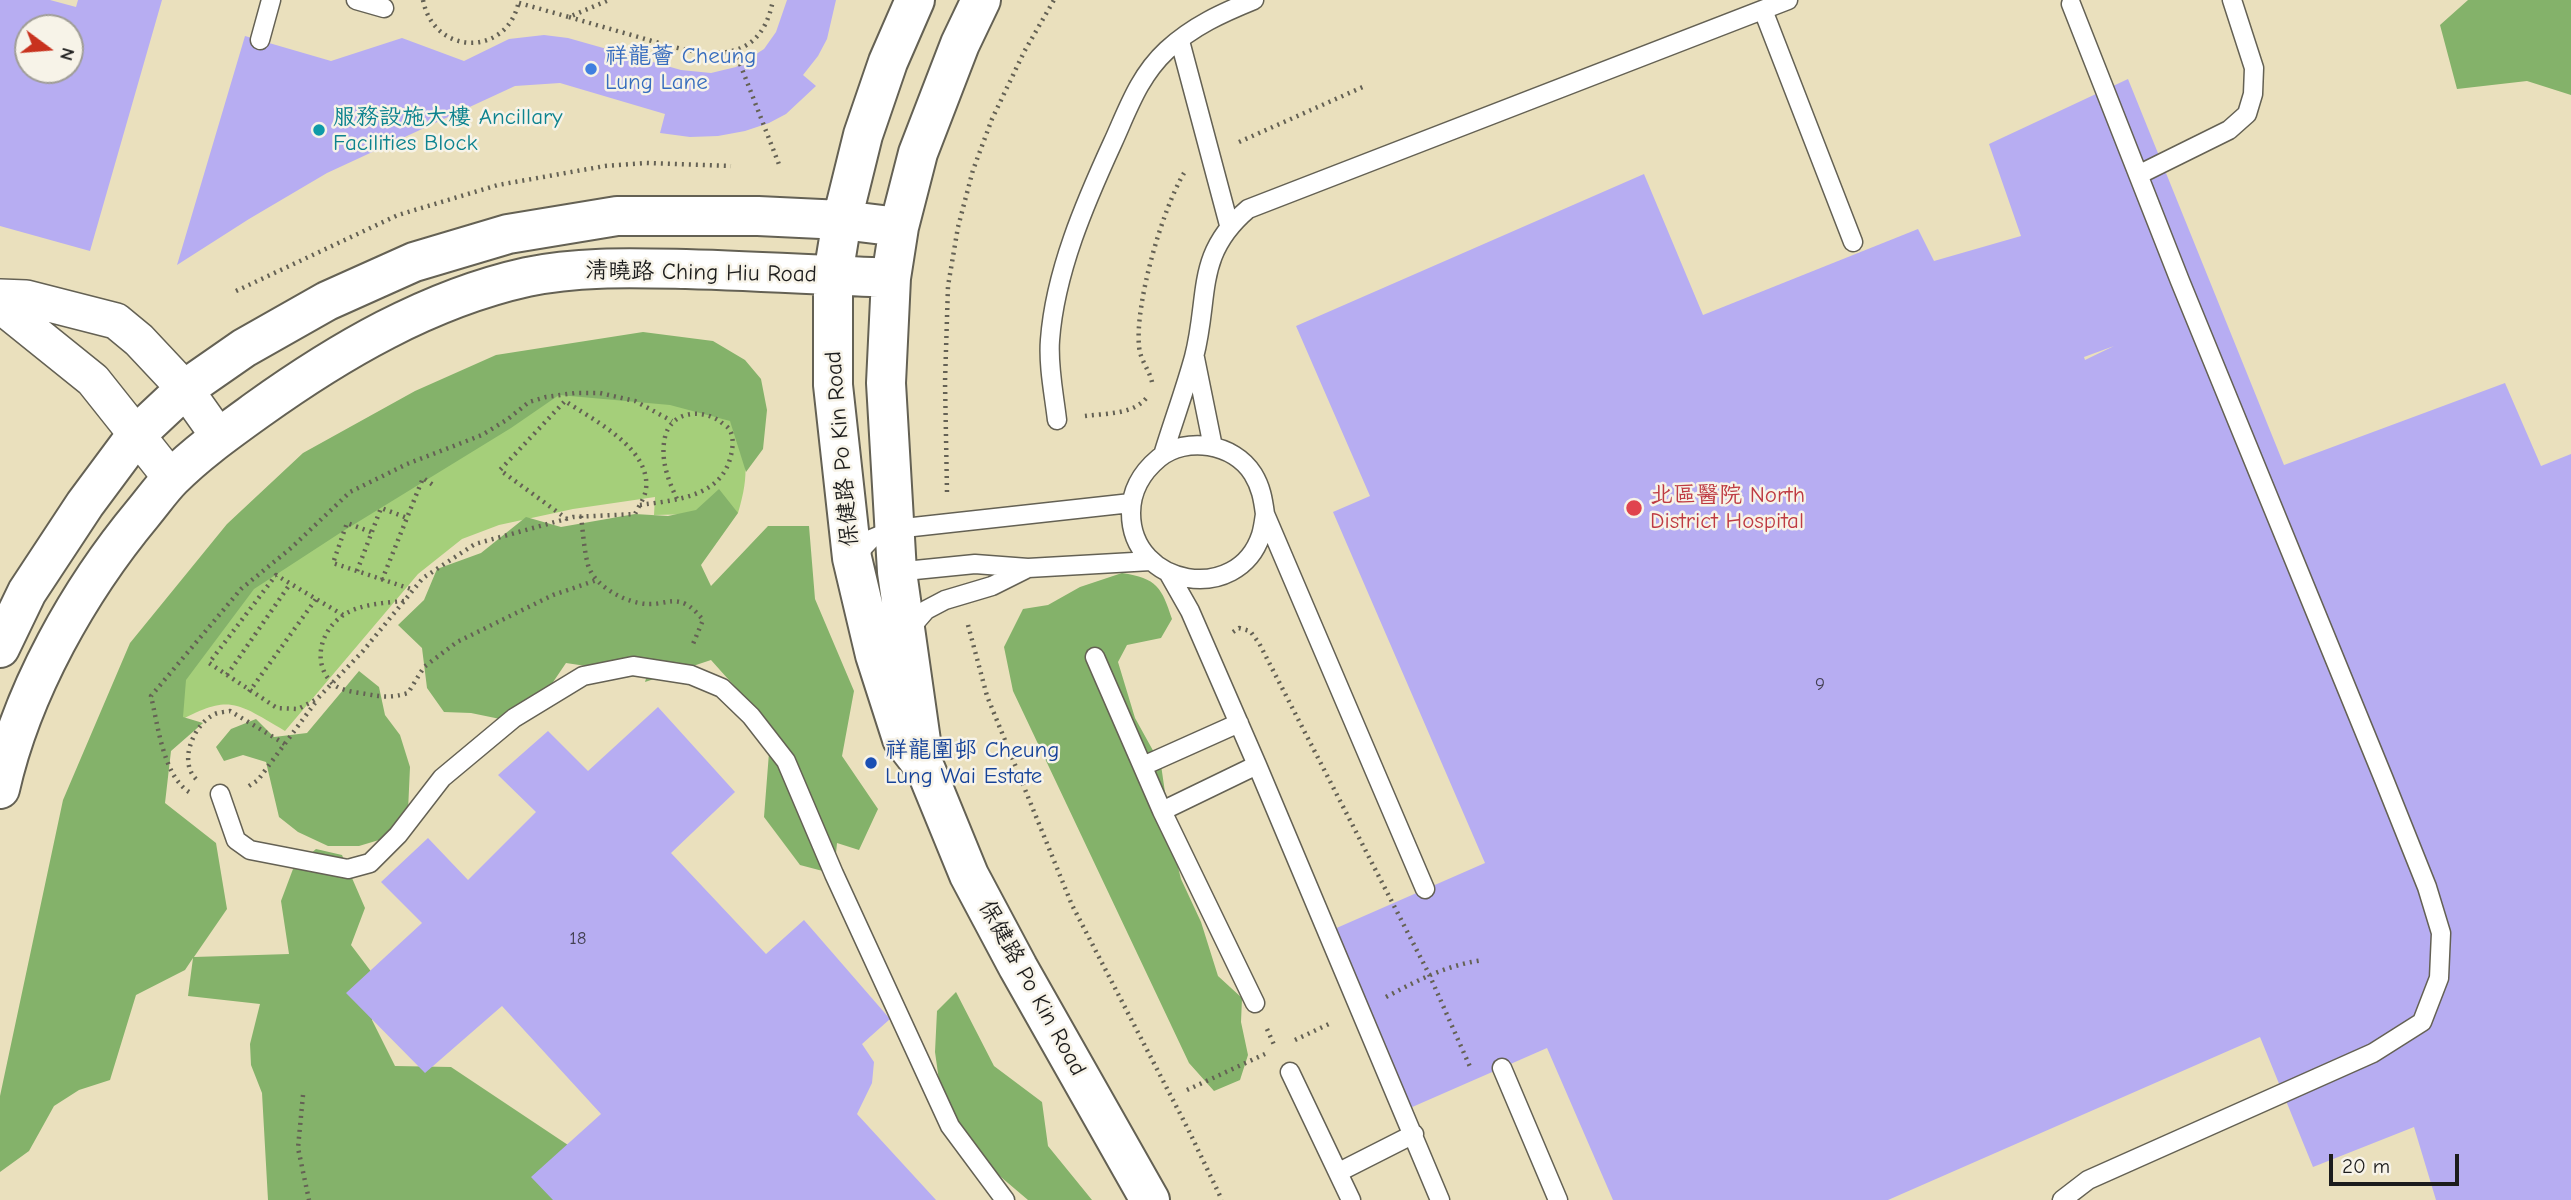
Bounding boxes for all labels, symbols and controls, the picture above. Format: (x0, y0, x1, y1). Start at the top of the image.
north arrow (14, 14, 84, 84)
place label: 祥龍薈 Cheung Lung Lane (605, 42, 756, 96)
text: N (55, 45, 80, 63)
marker: 祥龍薈 Cheung Lung Lane (583, 61, 599, 77)
place label: 服務設施大樓 Ancillary Facilities Block (333, 103, 562, 157)
marker: 服務設施大樓 Ancillary Facilities Block (311, 122, 327, 138)
street label: 清曉路 Ching Hiu Road (585, 257, 817, 289)
street label: 保健路 Po Kin Road (820, 350, 864, 548)
place label: 北區醫院 North District Hospital (1650, 481, 1805, 535)
marker: 北區醫院 North District Hospital (1624, 498, 1644, 518)
house number: 9 (1815, 674, 1825, 696)
place label: 祥龍圍邨 Cheung Lung Wai Estate (885, 736, 1059, 790)
marker: 祥龍圍邨 Cheung Lung Wai Estate (863, 755, 879, 771)
street label: 保健路 Po Kin Road (972, 895, 1092, 1081)
house number: 18 (569, 928, 587, 950)
scale bar (2333, 1140, 2462, 1184)
text: 20 m (2342, 1154, 2390, 1178)

